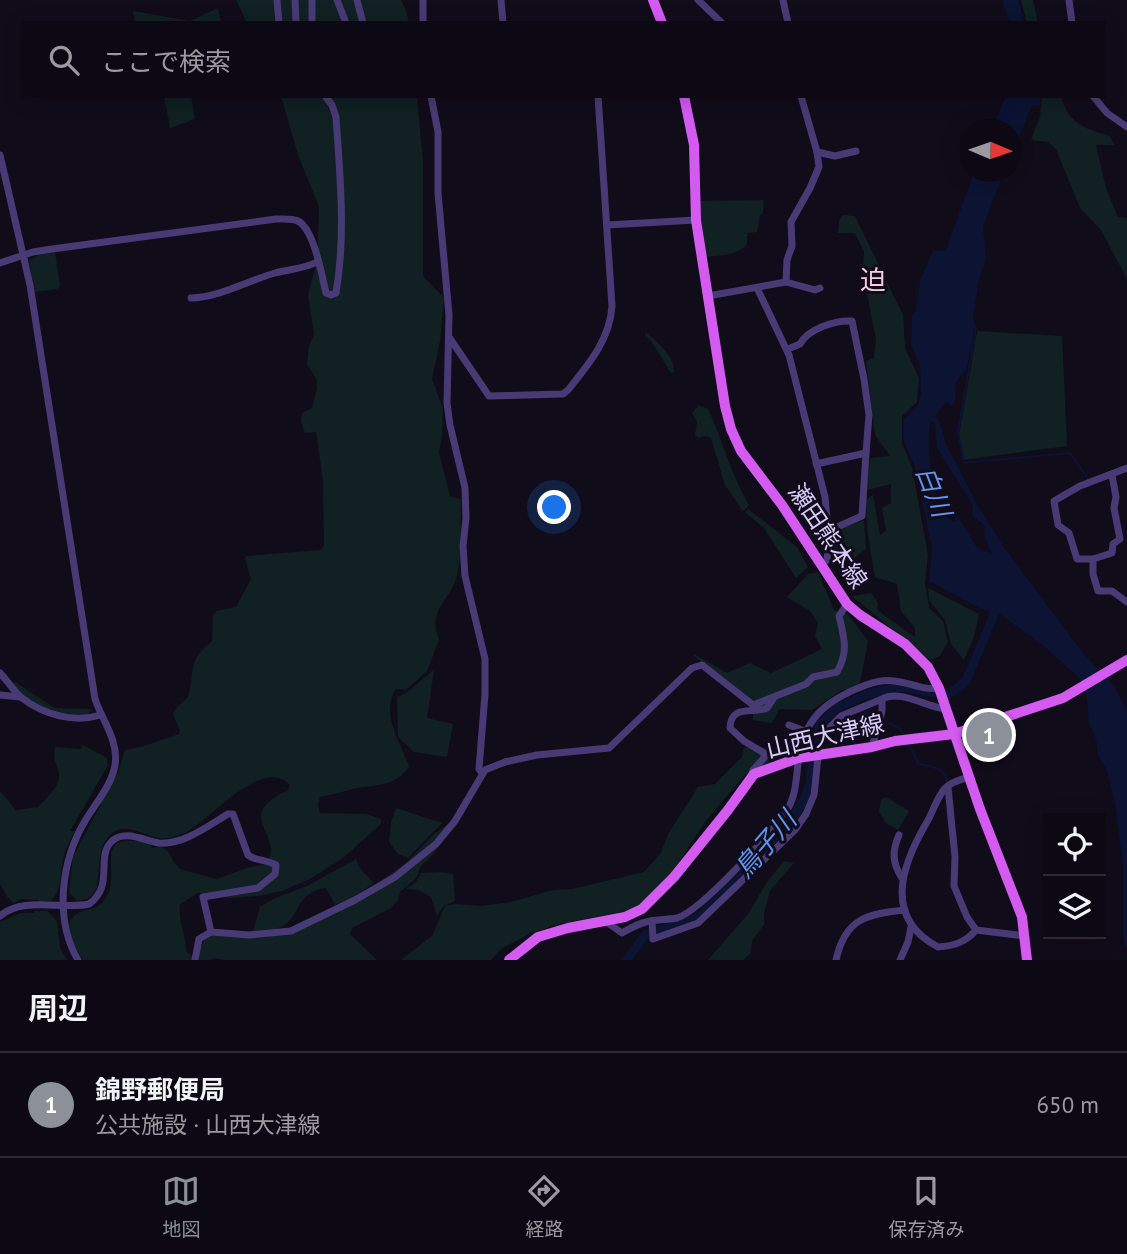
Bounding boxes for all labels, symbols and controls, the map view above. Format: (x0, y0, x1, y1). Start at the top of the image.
search box (21, 21, 1106, 98)
icon: search (45, 41, 83, 79)
text: ここで検索 (101, 45, 231, 78)
north arrow (959, 119, 1022, 182)
district label: 迫 (860, 263, 886, 296)
water label: 白川 (909, 461, 960, 524)
street label: 瀬田熊本線 (782, 478, 874, 594)
your location (537, 490, 571, 524)
street label: 山西大津線 (763, 707, 887, 765)
pin: 1 (966, 709, 1012, 761)
water label: 鳥子川 (727, 801, 805, 884)
map controls (1043, 813, 1106, 939)
button: locate (1043, 813, 1106, 876)
button: layers (1043, 876, 1106, 939)
text: 周辺 (28, 988, 88, 1027)
text: 錦野郵便局 (95, 1073, 225, 1106)
text: 1 (44, 1090, 58, 1119)
text: 650 m (1037, 1090, 1099, 1119)
text: 公共施設 · 山西大津線 (95, 1110, 320, 1139)
tab: 地図 (162, 1172, 201, 1241)
tab: 経路 (525, 1172, 564, 1241)
tab: 保存済み (888, 1172, 965, 1241)

